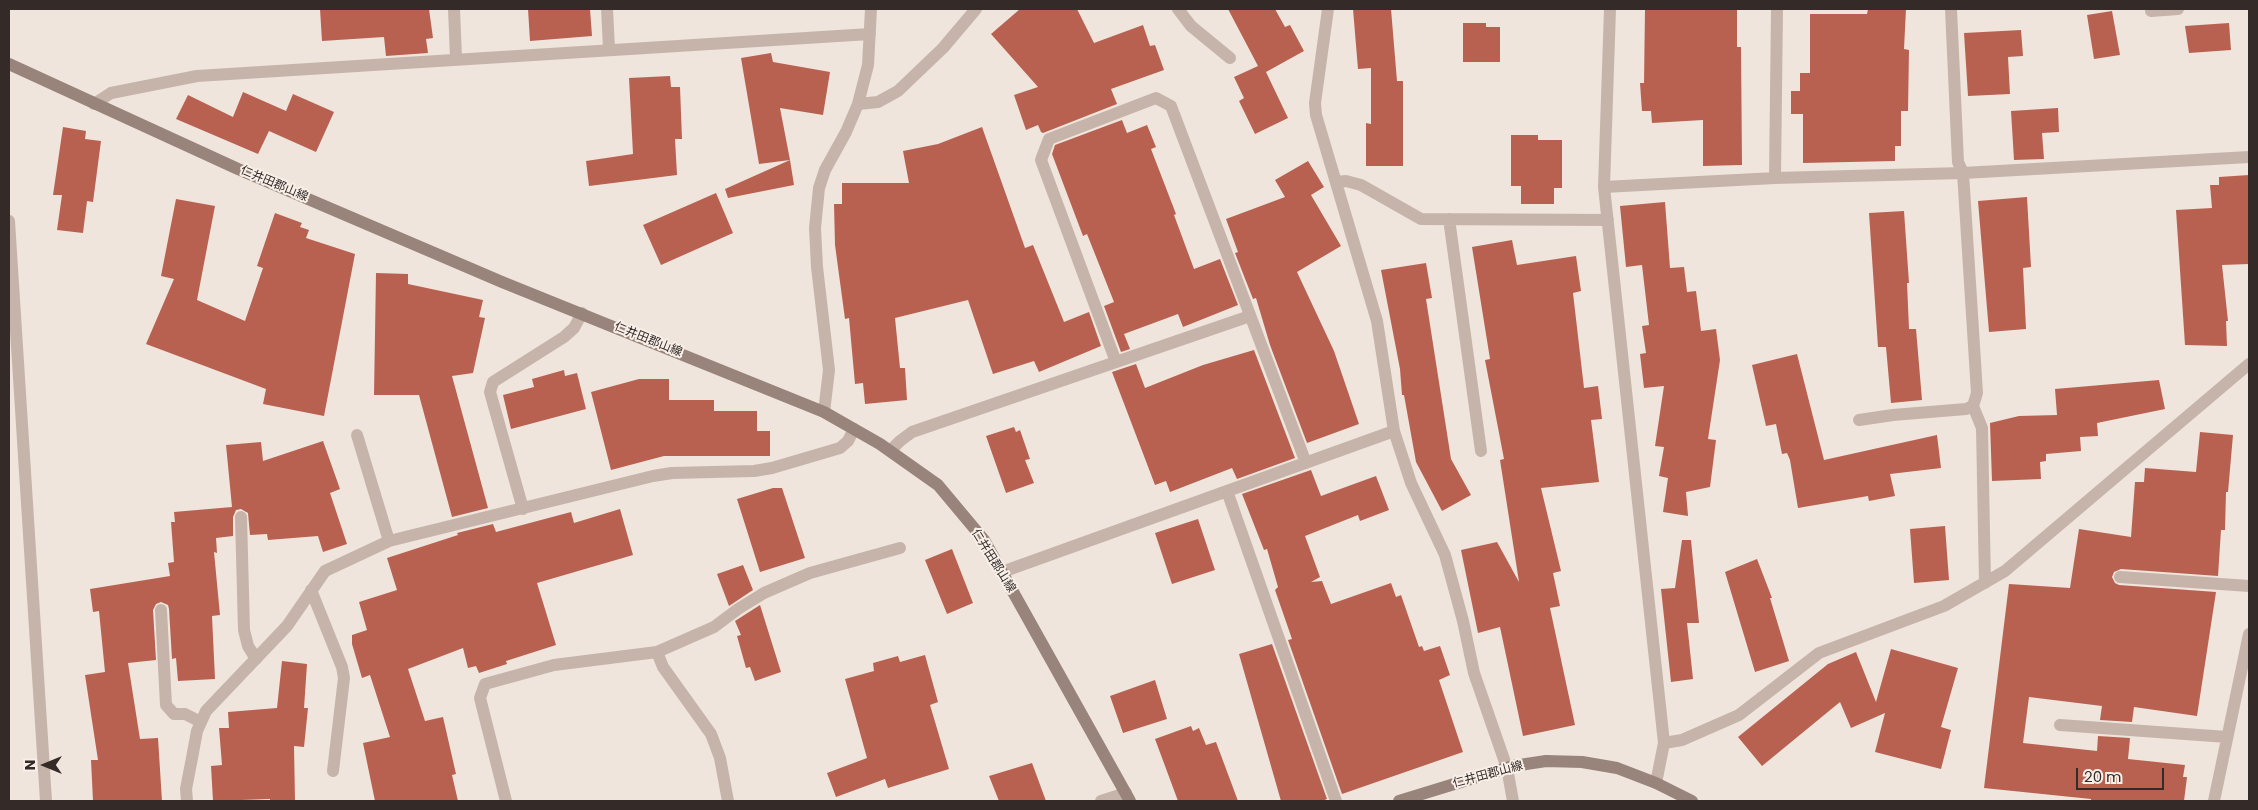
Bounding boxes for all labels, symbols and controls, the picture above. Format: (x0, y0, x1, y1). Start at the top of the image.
street label: 仁井田郡山線 (238, 163, 310, 205)
street label: 仁井田郡山線 (612, 320, 684, 360)
street label: 仁井田郡山線 (968, 527, 1018, 595)
north arrow (20, 740, 70, 790)
scale bar (2078, 758, 2166, 790)
street label: 仁井田郡山線 (1451, 759, 1525, 791)
text: N (20, 760, 40, 770)
text: 20 m (2084, 766, 2122, 787)

